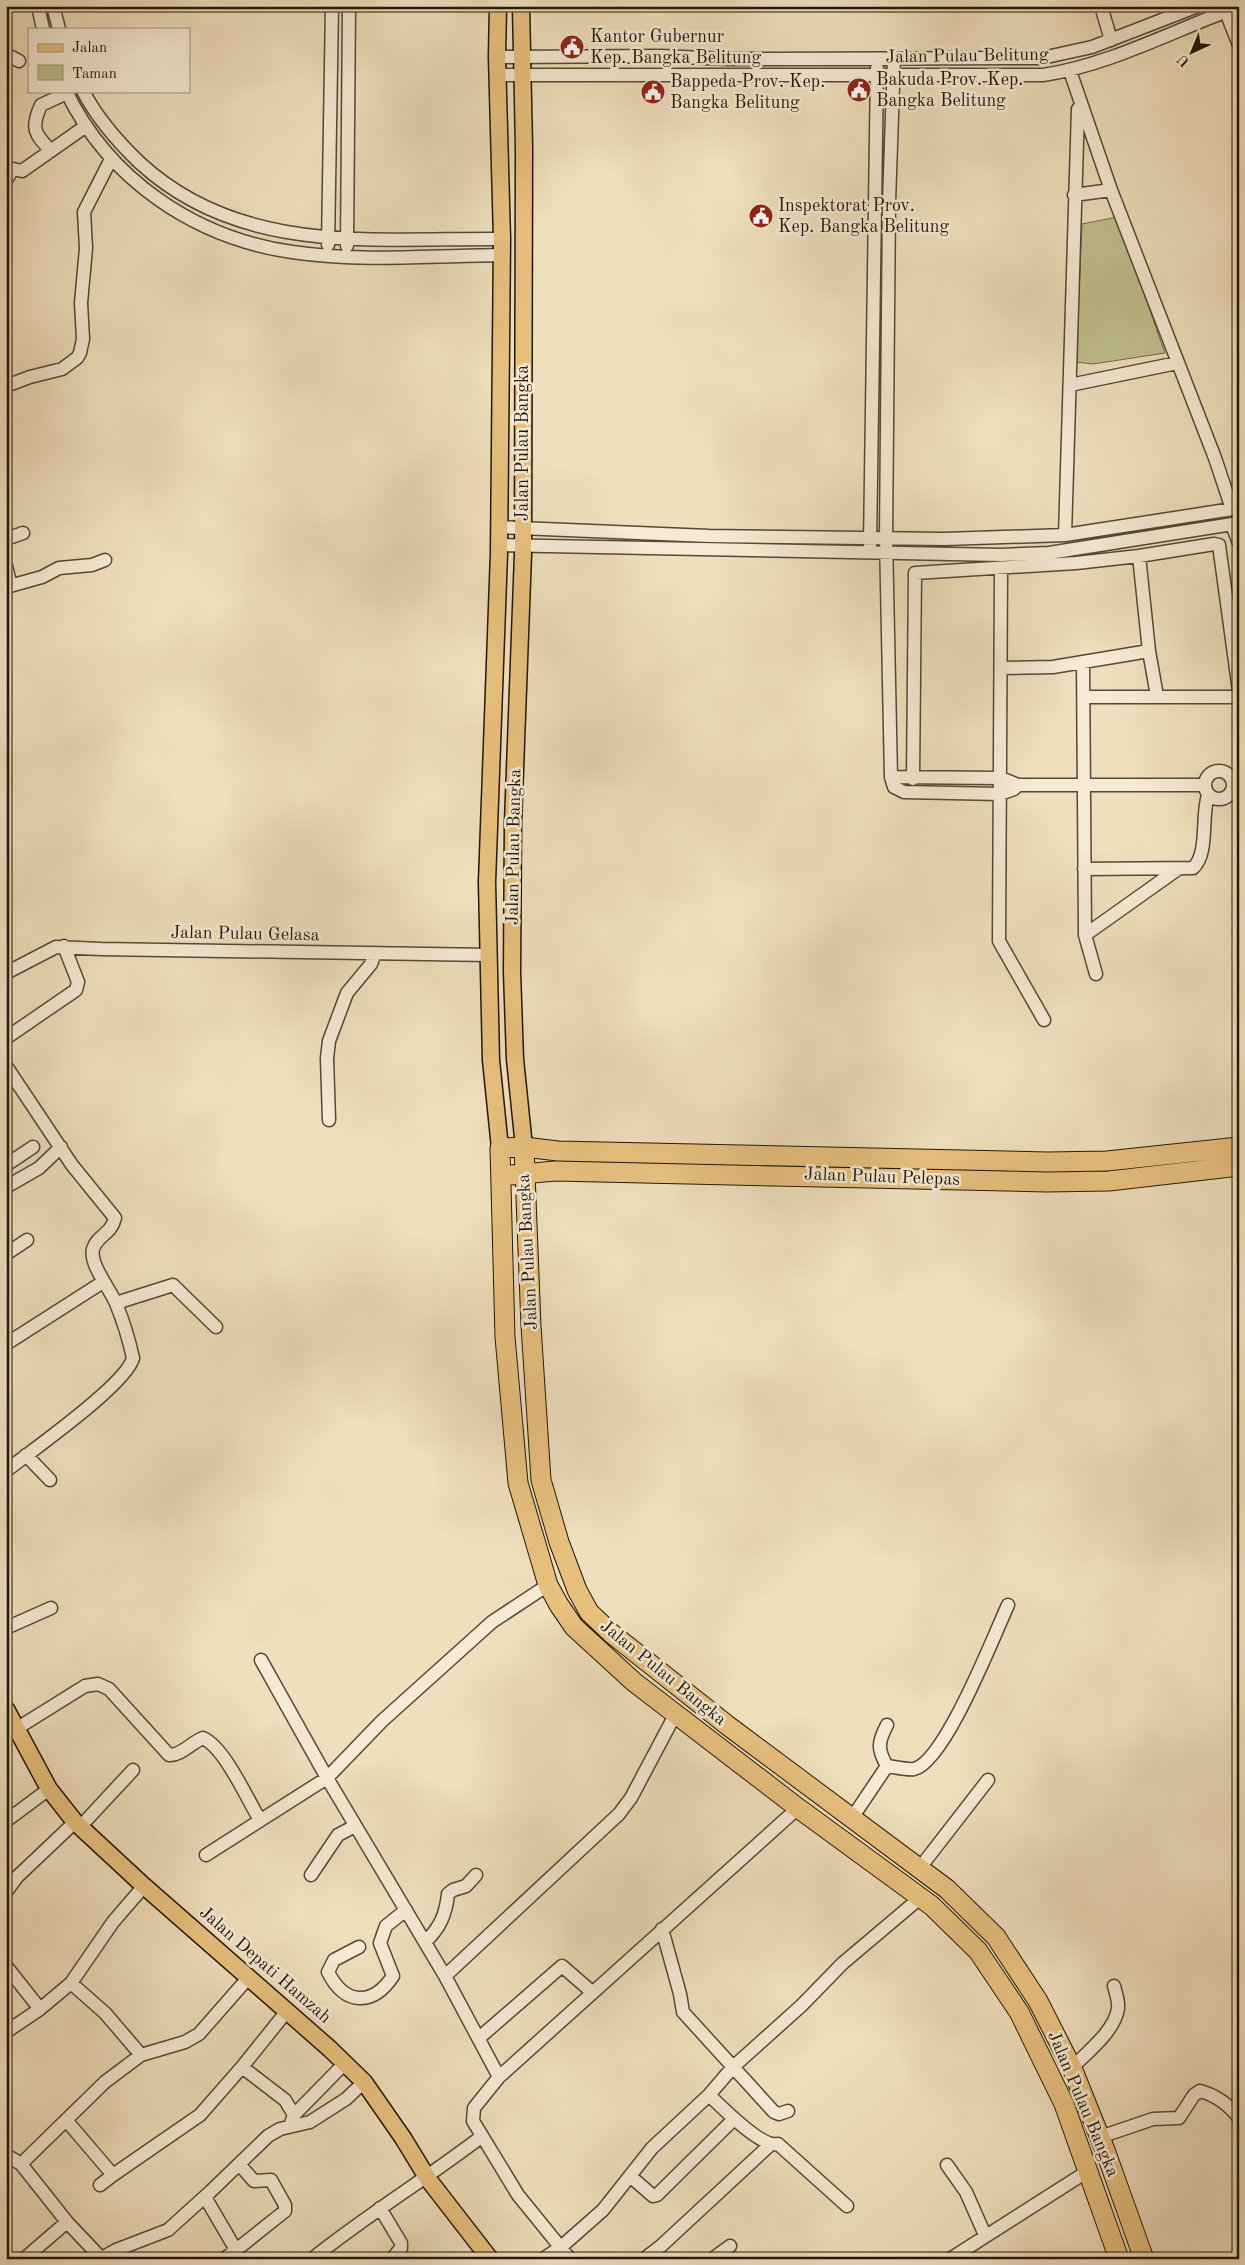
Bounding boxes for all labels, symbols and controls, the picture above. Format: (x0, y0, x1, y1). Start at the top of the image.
legend (28, 28, 190, 92)
place label: Kantor Gubernur Kep. Bangka Belitung (590, 28, 761, 67)
north arrow (1168, 28, 1218, 78)
public building icon: Kantor Gubernur Kep. Bangka Belitung (559, 34, 585, 60)
text: Jalan (72, 41, 107, 56)
street label: Jalan Pulau Belitung (885, 46, 1049, 66)
text: U (1175, 52, 1193, 70)
text: Taman (72, 67, 117, 82)
place label: Bakuda Prov. Kep. Bangka Belitung (876, 71, 1023, 110)
place label: Bappeda Prov. Kep. Bangka Belitung (670, 73, 825, 112)
public building icon: Bakuda Prov. Kep. Bangka Belitung (846, 77, 872, 103)
public building icon: Bappeda Prov. Kep. Bangka Belitung (640, 79, 666, 105)
place label: Inspektorat Prov. Kep. Bangka Belitung (778, 197, 949, 236)
public building icon: Inspektorat Prov. Kep. Bangka Belitung (748, 203, 774, 229)
street label: Jalan Pulau Bangka (514, 365, 532, 521)
street label: Jalan Pulau Bangka (504, 769, 524, 925)
street label: Jalan Pulau Gelasa (170, 924, 320, 944)
street label: Jalan Pulau Pelepas (804, 1165, 961, 1189)
street label: Jalan Pulau Bangka (515, 1173, 541, 1331)
street label: Jalan Pulau Bangka (597, 1617, 730, 1729)
street label: Jalan Depati Hamzah (196, 1903, 334, 2027)
street label: Jalan Pulau Bangka (1044, 2029, 1122, 2180)

